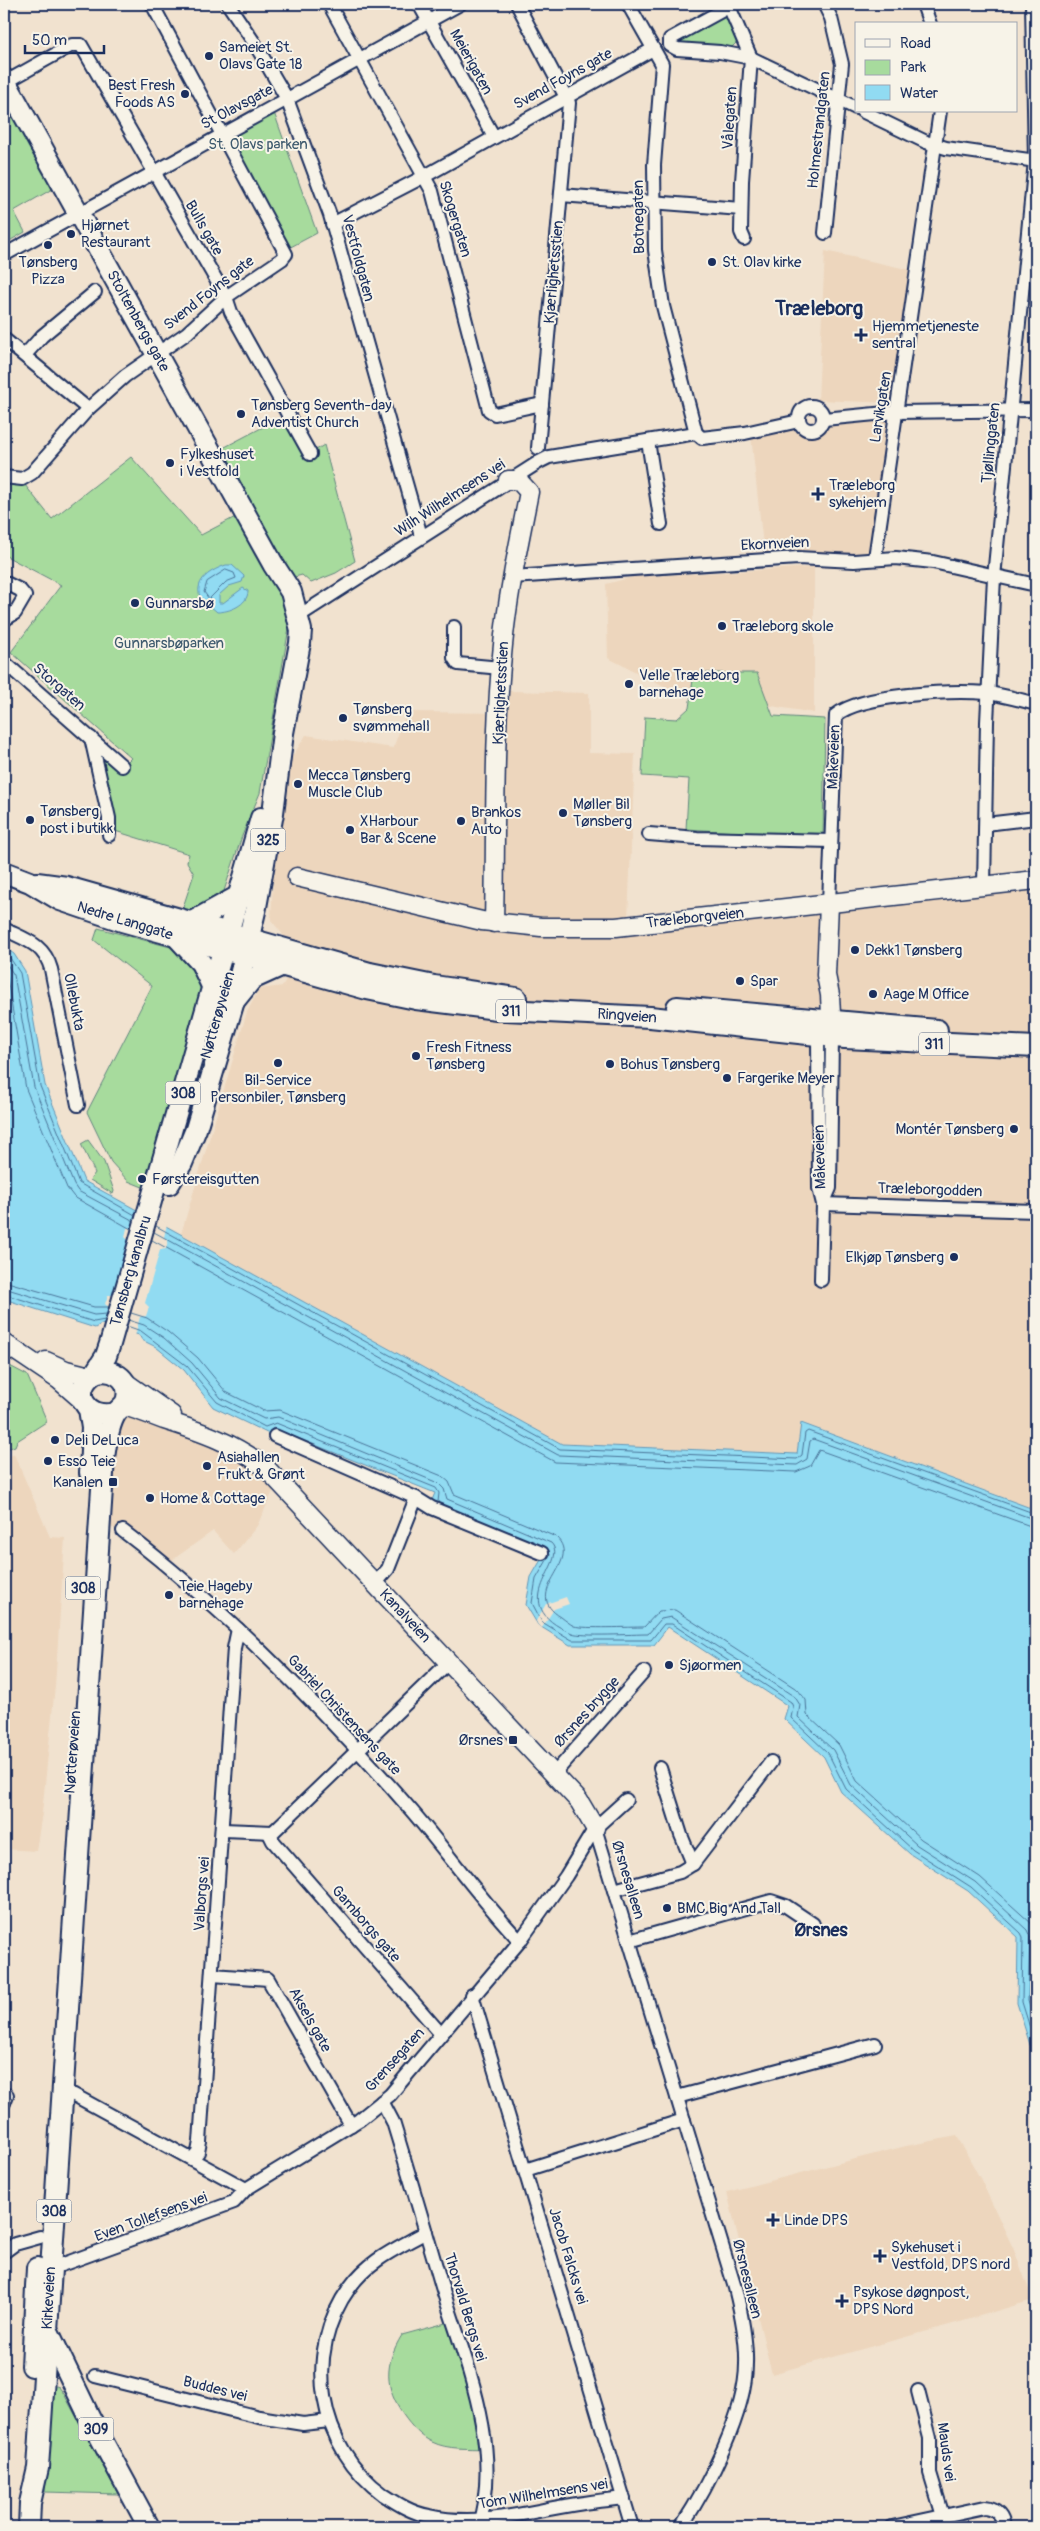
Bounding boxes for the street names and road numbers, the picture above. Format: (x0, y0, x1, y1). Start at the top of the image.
street label: Meierigaten (445, 26, 497, 98)
street label: Svend Foyns gate (510, 44, 616, 114)
street label: Holmestrandgaten (803, 70, 835, 190)
street label: St Olavsgate (198, 80, 277, 134)
street label: Vålegaten (718, 86, 742, 150)
street label: Skogergaten (434, 178, 476, 260)
street label: Botnegaten (629, 180, 649, 254)
street label: Bulls gate (181, 197, 228, 260)
street label: Vestfoldgaten (337, 213, 379, 303)
street label: Kjærlighetsstien (540, 220, 568, 324)
street label: Svend Foyns gate (160, 251, 259, 334)
street label: Stoltenbergs gate (102, 267, 174, 376)
street label: Larvikgaten (866, 370, 896, 444)
street label: Tjøllinggaten (977, 402, 1005, 484)
street label: Wilh Wilhelmsens vei (391, 455, 509, 541)
street label: Ekornveien (740, 533, 810, 555)
street label: Kjærlighetsstien (489, 641, 513, 745)
street label: Storgaten (29, 659, 89, 715)
street label: Måkeveien (823, 724, 845, 790)
road number: 325 (250, 828, 286, 852)
street label: Nedre Langgate (75, 897, 176, 945)
street label: Træleborgveien (645, 903, 745, 933)
street label: Nøtterøyveien (196, 969, 240, 1061)
street label: Ollebukta (59, 972, 89, 1032)
road number: 311 (496, 999, 526, 1022)
street label: Ringveien (597, 1004, 657, 1028)
road number: 311 (919, 1032, 949, 1056)
road number: 308 (166, 1082, 200, 1104)
street label: Måkeveien (809, 1124, 831, 1190)
street label: Træleborgodden (877, 1179, 983, 1201)
street label: Tønsberg kanalbru (106, 1213, 156, 1329)
road number: 308 (66, 1576, 100, 1600)
street label: Kanalveien (375, 1585, 435, 1647)
street label: Gabriel Christensens gate (283, 1651, 405, 1780)
street label: Ørsnes brygge (550, 1672, 624, 1751)
street label: Nøtterøveien (61, 1710, 85, 1794)
street label: Ørsnesalleen (607, 1838, 649, 1922)
street label: Valborgs vei (190, 1856, 214, 1932)
street label: Gamborgs gate (327, 1882, 405, 1967)
street label: Aksels gate (284, 1984, 336, 2056)
street label: Grensegaten (361, 2024, 429, 2096)
street label: Even Tollefsens vei (92, 2188, 210, 2246)
road number: 308 (36, 2200, 72, 2222)
street label: Jacob Falcks vei (544, 2206, 592, 2307)
street label: Ørsnesalleen (728, 2237, 766, 2321)
street label: Thorvald Bergs vei (440, 2251, 491, 2364)
street label: Kirkeveien (38, 2266, 60, 2330)
street label: Buddes vei (181, 2372, 249, 2406)
road number: 309 (78, 2418, 114, 2440)
street label: Mauds vei (932, 2421, 960, 2483)
street label: Tom Wilhelmsens vei (477, 2474, 609, 2514)

